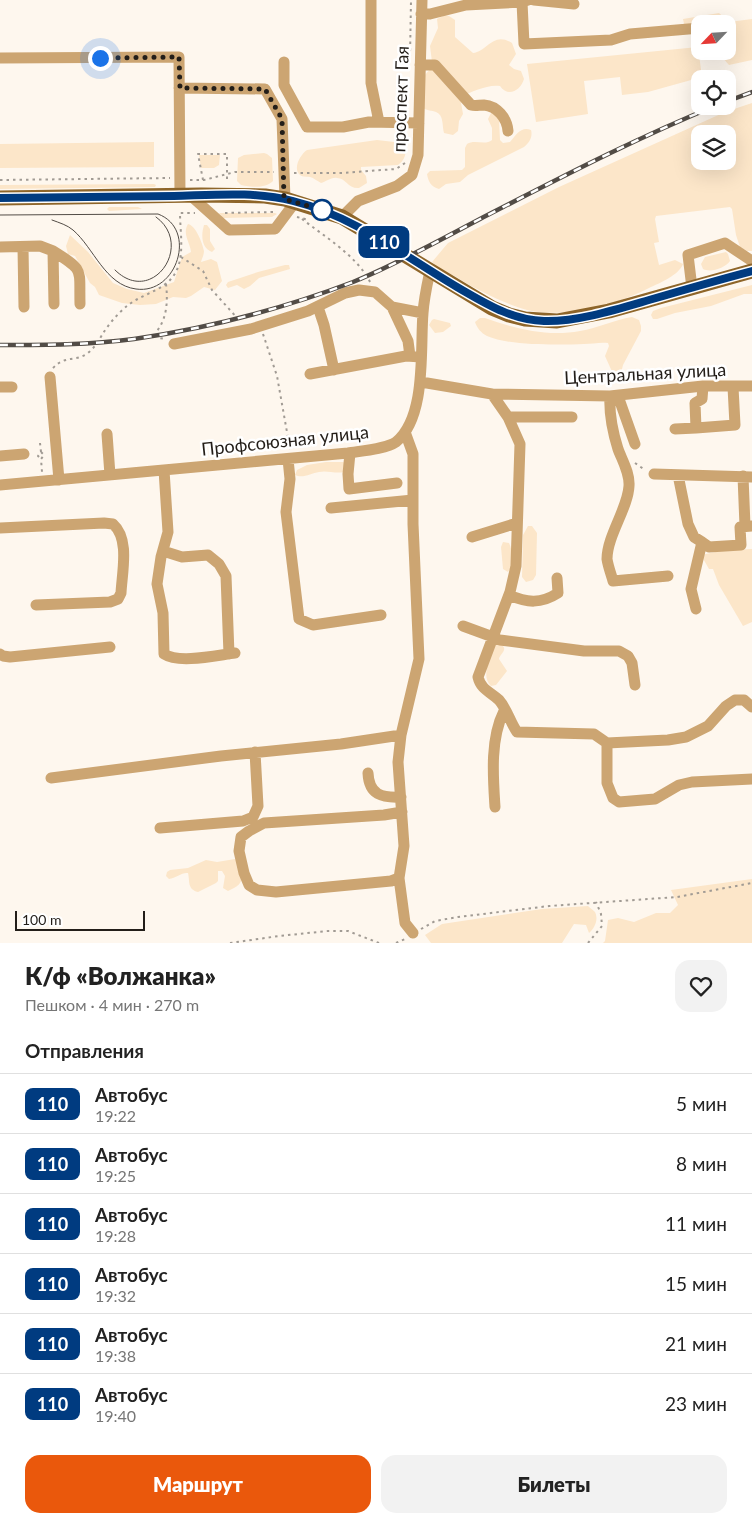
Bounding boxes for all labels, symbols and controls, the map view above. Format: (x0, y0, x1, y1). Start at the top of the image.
north arrow (691, 15, 736, 60)
map controls (691, 15, 736, 170)
street label: проспект Гая (387, 45, 413, 153)
your location (88, 46, 113, 71)
button: locate (691, 70, 736, 115)
button: layers (691, 125, 736, 170)
unlabelled marker (311, 199, 333, 221)
line badge: 110 (355, 226, 413, 258)
text: 110 (368, 231, 400, 253)
street label: Центральная улица (563, 358, 727, 388)
street label: Профсоюзная улица (200, 420, 370, 460)
scale bar (15, 908, 145, 931)
text: 100 m (22, 911, 61, 928)
button: heart (675, 960, 727, 1012)
text: К/ф «Волжанка» (25, 961, 216, 990)
text: Пешком · 4 мин · 270 m (25, 995, 199, 1014)
text: Отправления (25, 1039, 144, 1062)
text: Автобус (95, 1083, 168, 1106)
text: 5 мин (676, 1092, 727, 1115)
text: 110 (37, 1093, 68, 1115)
text: 19:22 (95, 1106, 136, 1125)
text: Автобус (95, 1143, 168, 1166)
text: 8 мин (676, 1152, 727, 1175)
text: 110 (37, 1153, 68, 1175)
text: 19:25 (95, 1166, 136, 1185)
text: Автобус (95, 1203, 168, 1226)
text: 11 мин (665, 1212, 727, 1235)
text: 110 (37, 1213, 68, 1235)
text: 19:28 (95, 1226, 136, 1245)
text: Автобус (95, 1263, 168, 1286)
text: 15 мин (665, 1272, 727, 1295)
text: 110 (37, 1273, 68, 1295)
text: 19:32 (95, 1286, 136, 1305)
text: Автобус (95, 1323, 168, 1346)
text: 21 мин (665, 1332, 727, 1355)
text: 110 (37, 1333, 68, 1355)
text: 19:38 (95, 1346, 136, 1365)
text: Автобус (95, 1383, 168, 1406)
text: 23 мин (665, 1392, 727, 1415)
text: 110 (37, 1393, 68, 1415)
text: 19:40 (95, 1406, 136, 1425)
button: Маршрут (25, 1455, 371, 1513)
button: Билеты (381, 1455, 727, 1513)

